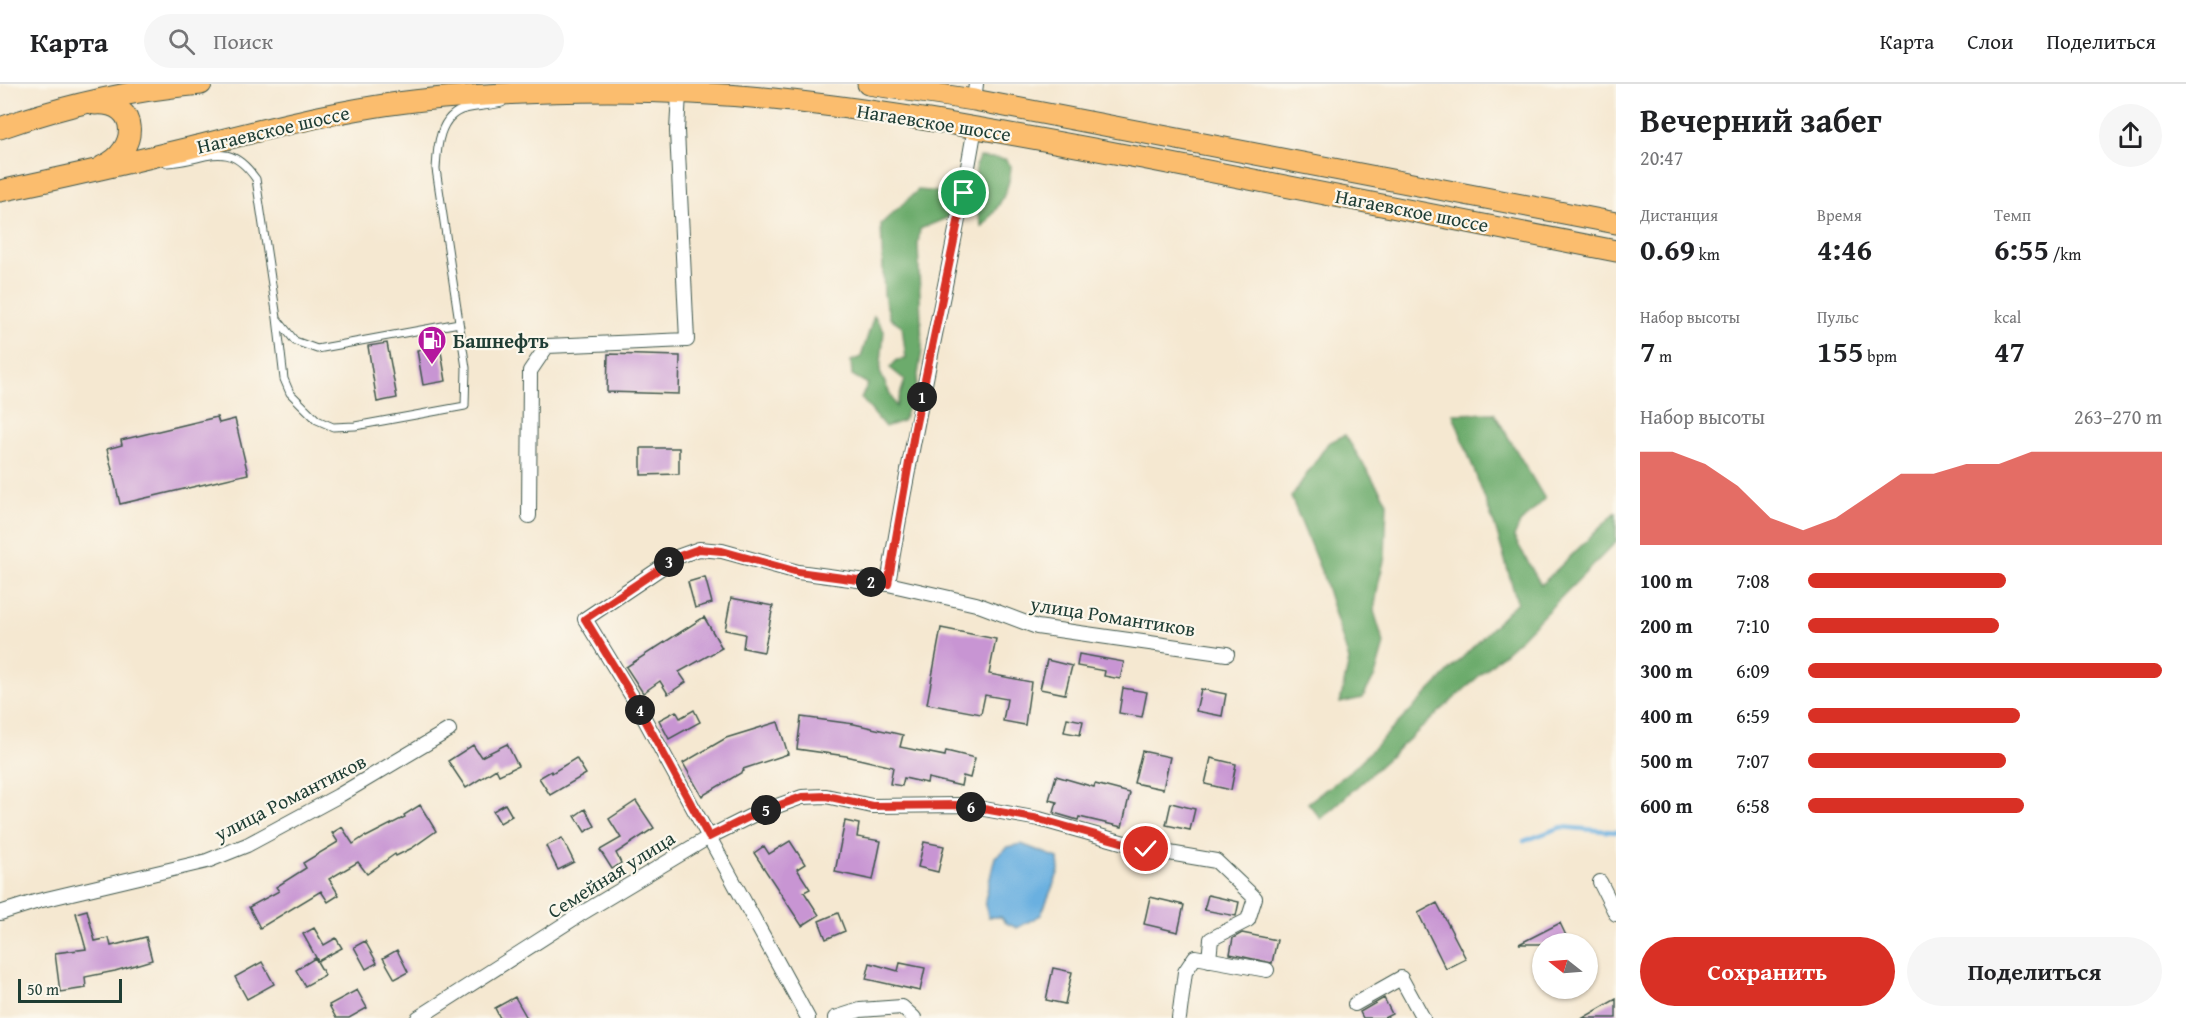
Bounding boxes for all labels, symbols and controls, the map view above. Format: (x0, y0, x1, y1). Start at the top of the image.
search box (144, 14, 564, 68)
text: Карта (30, 21, 108, 62)
icon: search (165, 25, 198, 58)
text: Поиск (213, 25, 273, 57)
text: Карта (1880, 26, 1934, 57)
text: Слои (1967, 26, 2013, 57)
text: Поделиться (2046, 26, 2156, 57)
street label: Нагаевское шоссе (855, 95, 1013, 149)
text: Вечерний забег (1640, 96, 1882, 144)
street label: Нагаевское шоссе (194, 97, 352, 161)
button: share (2099, 104, 2162, 167)
text: 20:47 (1640, 143, 1683, 172)
pin (938, 167, 989, 218)
icon: arrive (947, 176, 980, 209)
street label: Нагаевское шоссе (1333, 181, 1491, 239)
text: Дистанция (1640, 203, 1718, 227)
text: Время (1817, 203, 1862, 227)
text: Темп (1994, 203, 2031, 227)
text: 0.69 (1640, 227, 1695, 271)
text: 4:46 (1817, 227, 1872, 271)
text: 6:55 (1994, 227, 2049, 271)
text: km (1695, 242, 1720, 266)
text: /km (2049, 242, 2081, 266)
text: Набор высоты (1640, 305, 1740, 329)
text: Пульс (1817, 305, 1859, 329)
text: kcal (1994, 305, 2021, 329)
fuel station icon: Башнефть (416, 324, 448, 366)
place label: Башнефть (453, 326, 549, 355)
text: 7 (1640, 329, 1656, 373)
text: 155 (1817, 329, 1864, 373)
text: 47 (1994, 329, 2025, 373)
text: m (1656, 344, 1672, 368)
text: bpm (1864, 344, 1897, 368)
pin: 1 (907, 382, 937, 412)
text: 1 (918, 385, 926, 409)
text: Набор высоты (1640, 402, 1765, 431)
text: 263–270 m (2074, 402, 2162, 431)
pin: 3 (654, 547, 684, 577)
text: 3 (665, 550, 673, 574)
text: 100 m (1640, 566, 1693, 595)
text: 7:08 (1736, 566, 1770, 595)
pin: 2 (856, 567, 886, 597)
text: 2 (867, 570, 875, 594)
street label: улица Романтиков (1027, 588, 1198, 643)
text: 200 m (1640, 611, 1693, 640)
text: 7:10 (1736, 611, 1770, 640)
text: 300 m (1640, 656, 1693, 685)
text: 6:09 (1736, 656, 1770, 685)
pin: 4 (625, 695, 655, 725)
text: 4 (636, 698, 644, 722)
text: 400 m (1640, 701, 1693, 730)
text: 6:59 (1736, 701, 1770, 730)
street label: улица Романтиков (208, 746, 371, 848)
text: 500 m (1640, 746, 1693, 775)
text: 7:07 (1736, 746, 1770, 775)
text: 600 m (1640, 791, 1693, 820)
text: 6:58 (1736, 791, 1770, 820)
pin: 6 (956, 792, 986, 822)
pin: 5 (751, 795, 781, 825)
text: 6 (967, 795, 975, 819)
text: 5 (762, 798, 770, 822)
street label: Семейная улица (542, 823, 681, 925)
pin (1120, 823, 1171, 874)
icon: check (1129, 832, 1162, 865)
north arrow (1532, 933, 1598, 999)
map controls (1532, 933, 1598, 999)
button: Сохранить (1640, 937, 1895, 1006)
button: Поделиться (1907, 937, 2162, 1006)
scale bar (18, 976, 122, 1004)
text: 50 m (27, 977, 59, 1001)

